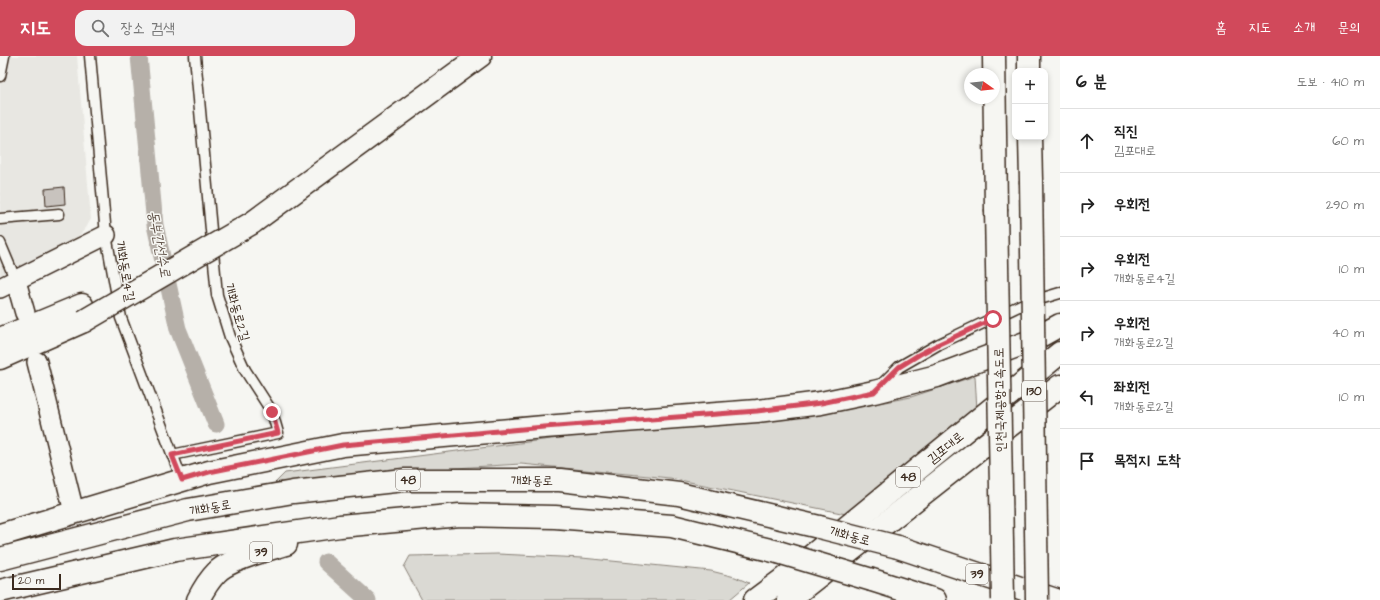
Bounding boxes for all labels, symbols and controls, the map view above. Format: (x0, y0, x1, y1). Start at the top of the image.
search box (75, 10, 355, 46)
text: 지도 (20, 15, 51, 42)
icon: search (89, 17, 111, 39)
text: 장소 검색 (121, 18, 175, 39)
text: 홈 (1215, 18, 1226, 38)
text: 지도 (1248, 18, 1271, 38)
text: 소개 (1293, 18, 1315, 38)
text: 문의 (1337, 18, 1360, 38)
north arrow (964, 68, 1000, 104)
map controls (1012, 68, 1048, 140)
button: + (1012, 68, 1048, 104)
text: 6 분 (1076, 70, 1107, 94)
text: 도보 · 410 m (1297, 73, 1364, 91)
button: − (1012, 104, 1048, 140)
text: 직진 (1114, 121, 1138, 142)
icon: ahead (1076, 130, 1098, 152)
text: 60 m (1332, 132, 1364, 150)
text: 김포대로 (1114, 142, 1156, 160)
icon: right (1076, 194, 1098, 216)
text: 우회전 (1114, 194, 1150, 215)
text: 290 m (1326, 196, 1364, 214)
water label: 동부간선수로 (143, 209, 175, 279)
street label: 개화동로4길 (111, 239, 139, 303)
text: 우회전 (1114, 249, 1150, 270)
icon: right (1076, 258, 1098, 280)
text: 10 m (1339, 260, 1364, 278)
text: 개화동로4길 (1114, 270, 1175, 288)
street label: 개화동로2길 (220, 281, 254, 343)
route start (984, 310, 1002, 328)
text: 우회전 (1114, 313, 1150, 334)
icon: right (1076, 322, 1098, 344)
text: 40 m (1332, 324, 1364, 342)
text: 개화동로2길 (1114, 334, 1174, 352)
street label: 인천국제공항고속도로 (990, 348, 1010, 452)
text: 좌회전 (1114, 377, 1150, 398)
road number: 130 (1022, 381, 1046, 401)
icon: left (1076, 386, 1098, 408)
text: 10 m (1339, 388, 1364, 406)
text: 개화동로2길 (1114, 398, 1174, 416)
route end (263, 403, 281, 421)
street label: 김포대로 (924, 428, 968, 468)
icon: arrive (1076, 450, 1098, 472)
text: 목적지 도착 (1114, 450, 1180, 471)
road number: 48 (896, 467, 920, 487)
road number: 48 (396, 470, 420, 490)
street label: 개화동로 (511, 472, 553, 490)
street label: 개화동로 (188, 495, 232, 520)
street label: 개화동로 (827, 522, 872, 550)
road number: 39 (250, 542, 272, 562)
road number: 39 (966, 564, 988, 584)
scale bar (12, 572, 61, 591)
text: 20 m (18, 573, 44, 588)

